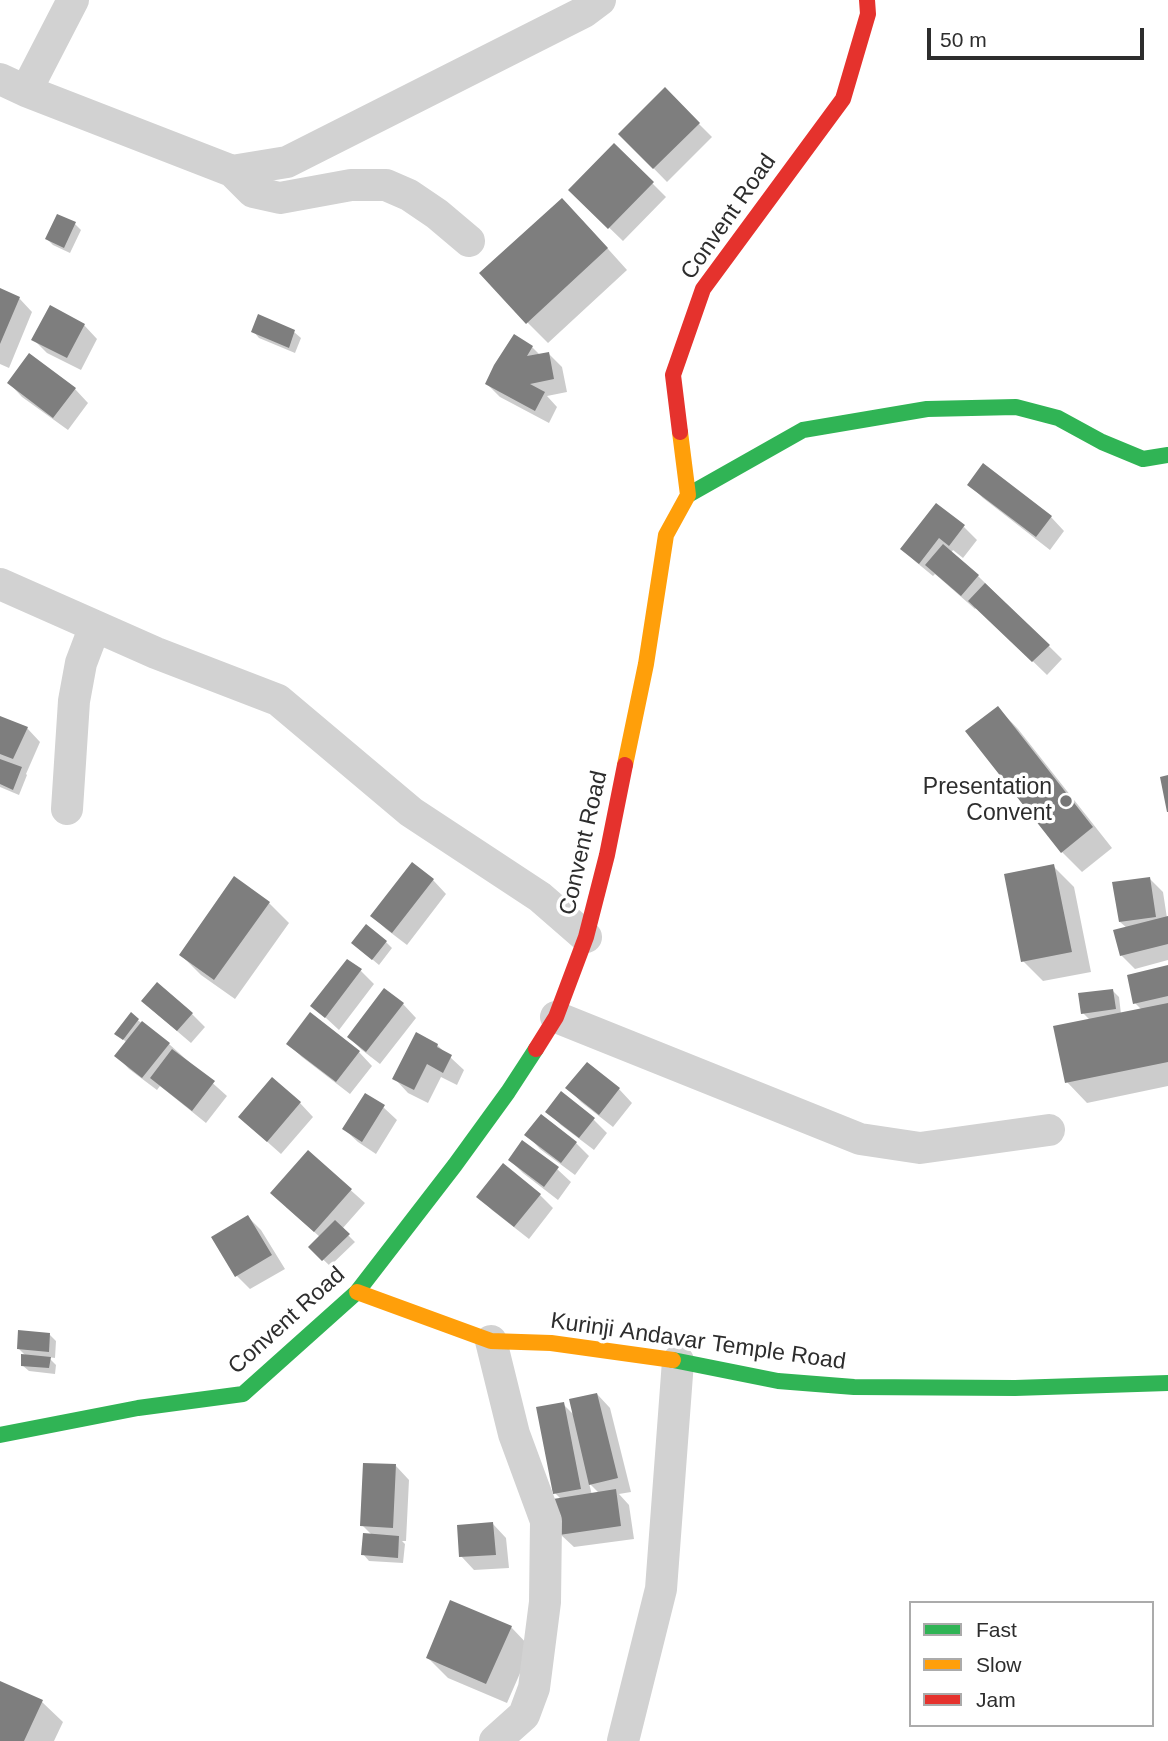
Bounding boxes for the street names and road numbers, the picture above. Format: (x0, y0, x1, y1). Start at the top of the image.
street label: Convent Road (676, 149, 782, 285)
street label: Convent Road (554, 768, 614, 918)
street label: Convent Road (223, 1262, 351, 1380)
street label: Kurinji Andavar Temple Road (549, 1308, 847, 1376)

